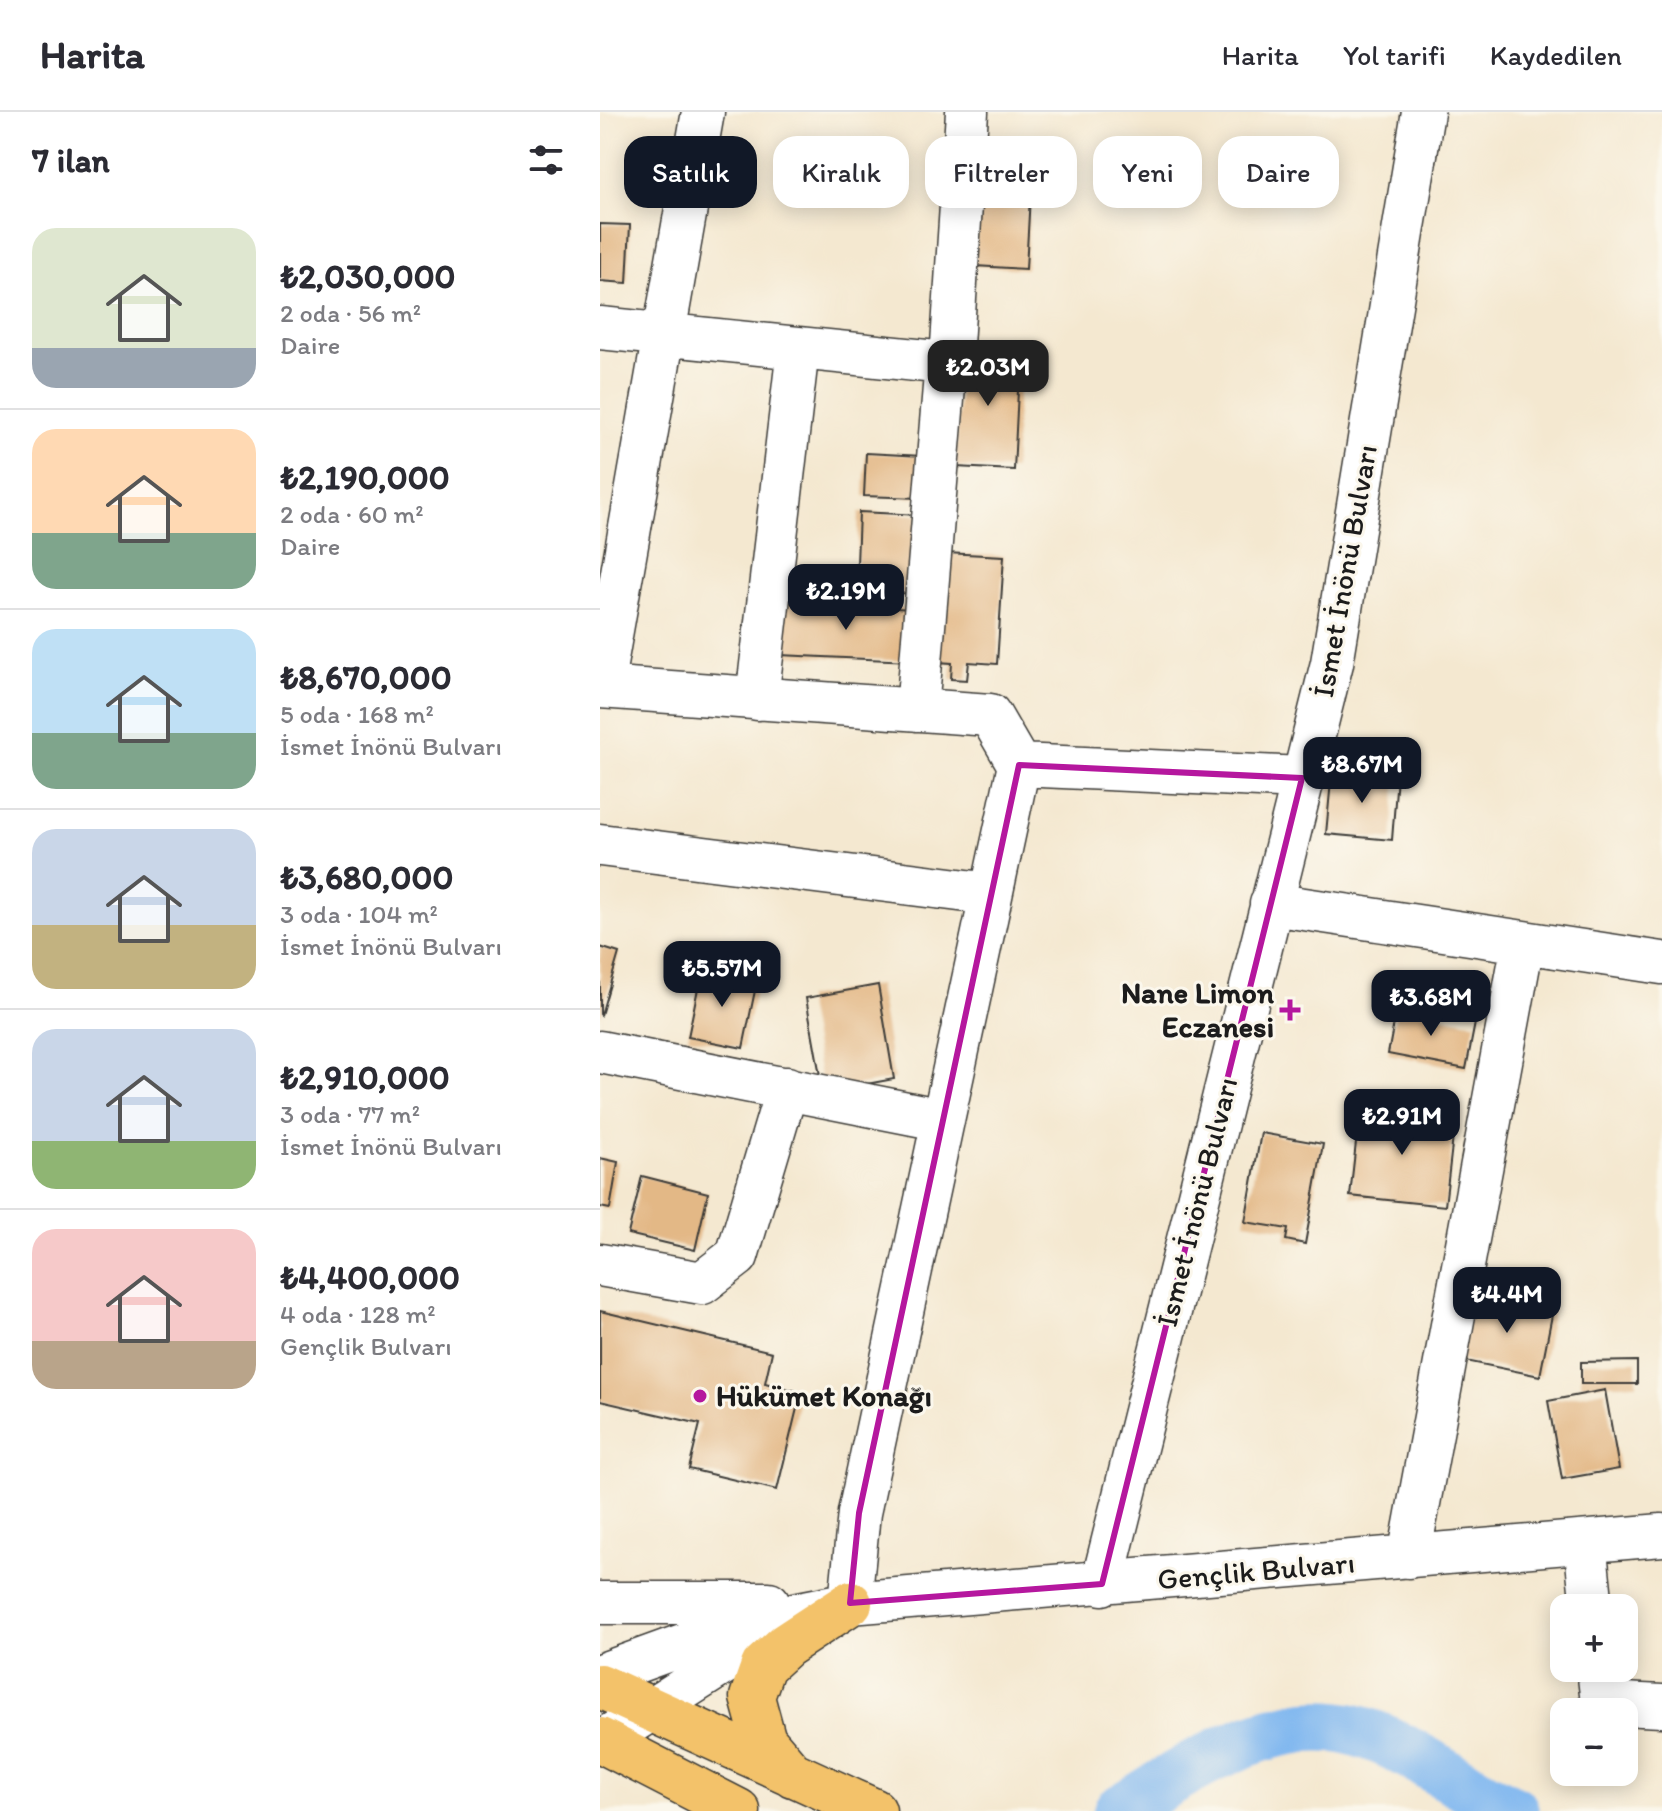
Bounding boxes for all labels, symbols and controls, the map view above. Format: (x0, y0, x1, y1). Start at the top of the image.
text: Harita (40, 32, 145, 78)
text: Harita (1222, 38, 1299, 72)
text: Yol tarifi (1343, 38, 1446, 72)
text: Kaydedilen (1490, 38, 1622, 72)
chip: Satılık (624, 136, 757, 208)
chip: Kiralık (773, 136, 909, 208)
chip: Filtreler (925, 136, 1077, 208)
chip: Yeni (1093, 136, 1202, 208)
chip: Daire (1218, 136, 1339, 208)
icon: filters (524, 138, 568, 182)
text: 7 ilan (32, 140, 110, 181)
text: ₺2,030,000 (280, 256, 456, 297)
icon: home (96, 260, 192, 356)
text: 2 oda · 56 m² (280, 297, 421, 329)
text: Daire (280, 329, 340, 361)
pin: ₺2.03M (923, 340, 1053, 408)
text: ₺2.03M (946, 350, 1030, 382)
street label: İsmet İnönü Bulvarı (1304, 442, 1385, 700)
text: ₺2,190,000 (280, 457, 450, 498)
icon: home (96, 461, 192, 557)
text: 2 oda · 60 m² (280, 498, 424, 530)
text: Daire (280, 530, 340, 562)
pin: ₺2.19M (781, 564, 911, 632)
text: ₺2.19M (806, 574, 886, 606)
text: ₺8,670,000 (280, 657, 452, 698)
icon: home (96, 661, 192, 757)
text: 5 oda · 168 m² (280, 698, 434, 730)
text: İsmet İnönü Bulvarı (280, 730, 502, 762)
pin: ₺8.67M (1297, 737, 1427, 805)
text: ₺8.67M (1321, 747, 1403, 779)
text: ₺3,680,000 (280, 857, 453, 898)
icon: home (96, 861, 192, 957)
text: 3 oda · 104 m² (280, 898, 438, 930)
text: İsmet İnönü Bulvarı (280, 930, 502, 962)
pin: ₺5.57M (657, 941, 787, 1009)
text: ₺5.57M (681, 951, 763, 983)
pin: ₺3.68M (1366, 970, 1496, 1038)
place label: Nane Limon Eczanesi (1121, 974, 1274, 1045)
text: ₺3.68M (1390, 980, 1473, 1012)
marker: Nane Limon Eczanesi (1281, 1001, 1299, 1019)
text: ₺2,910,000 (280, 1057, 450, 1098)
icon: home (96, 1061, 192, 1157)
street label: İsmet İnönü Bulvarı (1148, 1073, 1245, 1331)
pin: ₺2.91M (1337, 1089, 1467, 1157)
text: 3 oda · 77 m² (280, 1098, 420, 1130)
text: ₺2.91M (1362, 1099, 1442, 1131)
text: İsmet İnönü Bulvarı (280, 1130, 502, 1162)
text: ₺4,400,000 (280, 1257, 460, 1298)
icon: home (96, 1261, 192, 1357)
pin: ₺4.4M (1451, 1267, 1563, 1335)
text: ₺4.4M (1471, 1277, 1543, 1309)
text: 4 oda · 128 m² (280, 1298, 436, 1330)
text: Gençlik Bulvarı (280, 1330, 452, 1362)
place label: Hükümet Konağı (716, 1377, 932, 1414)
marker: Hükümet Konağı (691, 1387, 709, 1405)
street label: Gençlik Bulvarı (1156, 1543, 1356, 1598)
map controls (1550, 1594, 1638, 1786)
button: + (1550, 1594, 1638, 1682)
button: − (1550, 1698, 1638, 1786)

